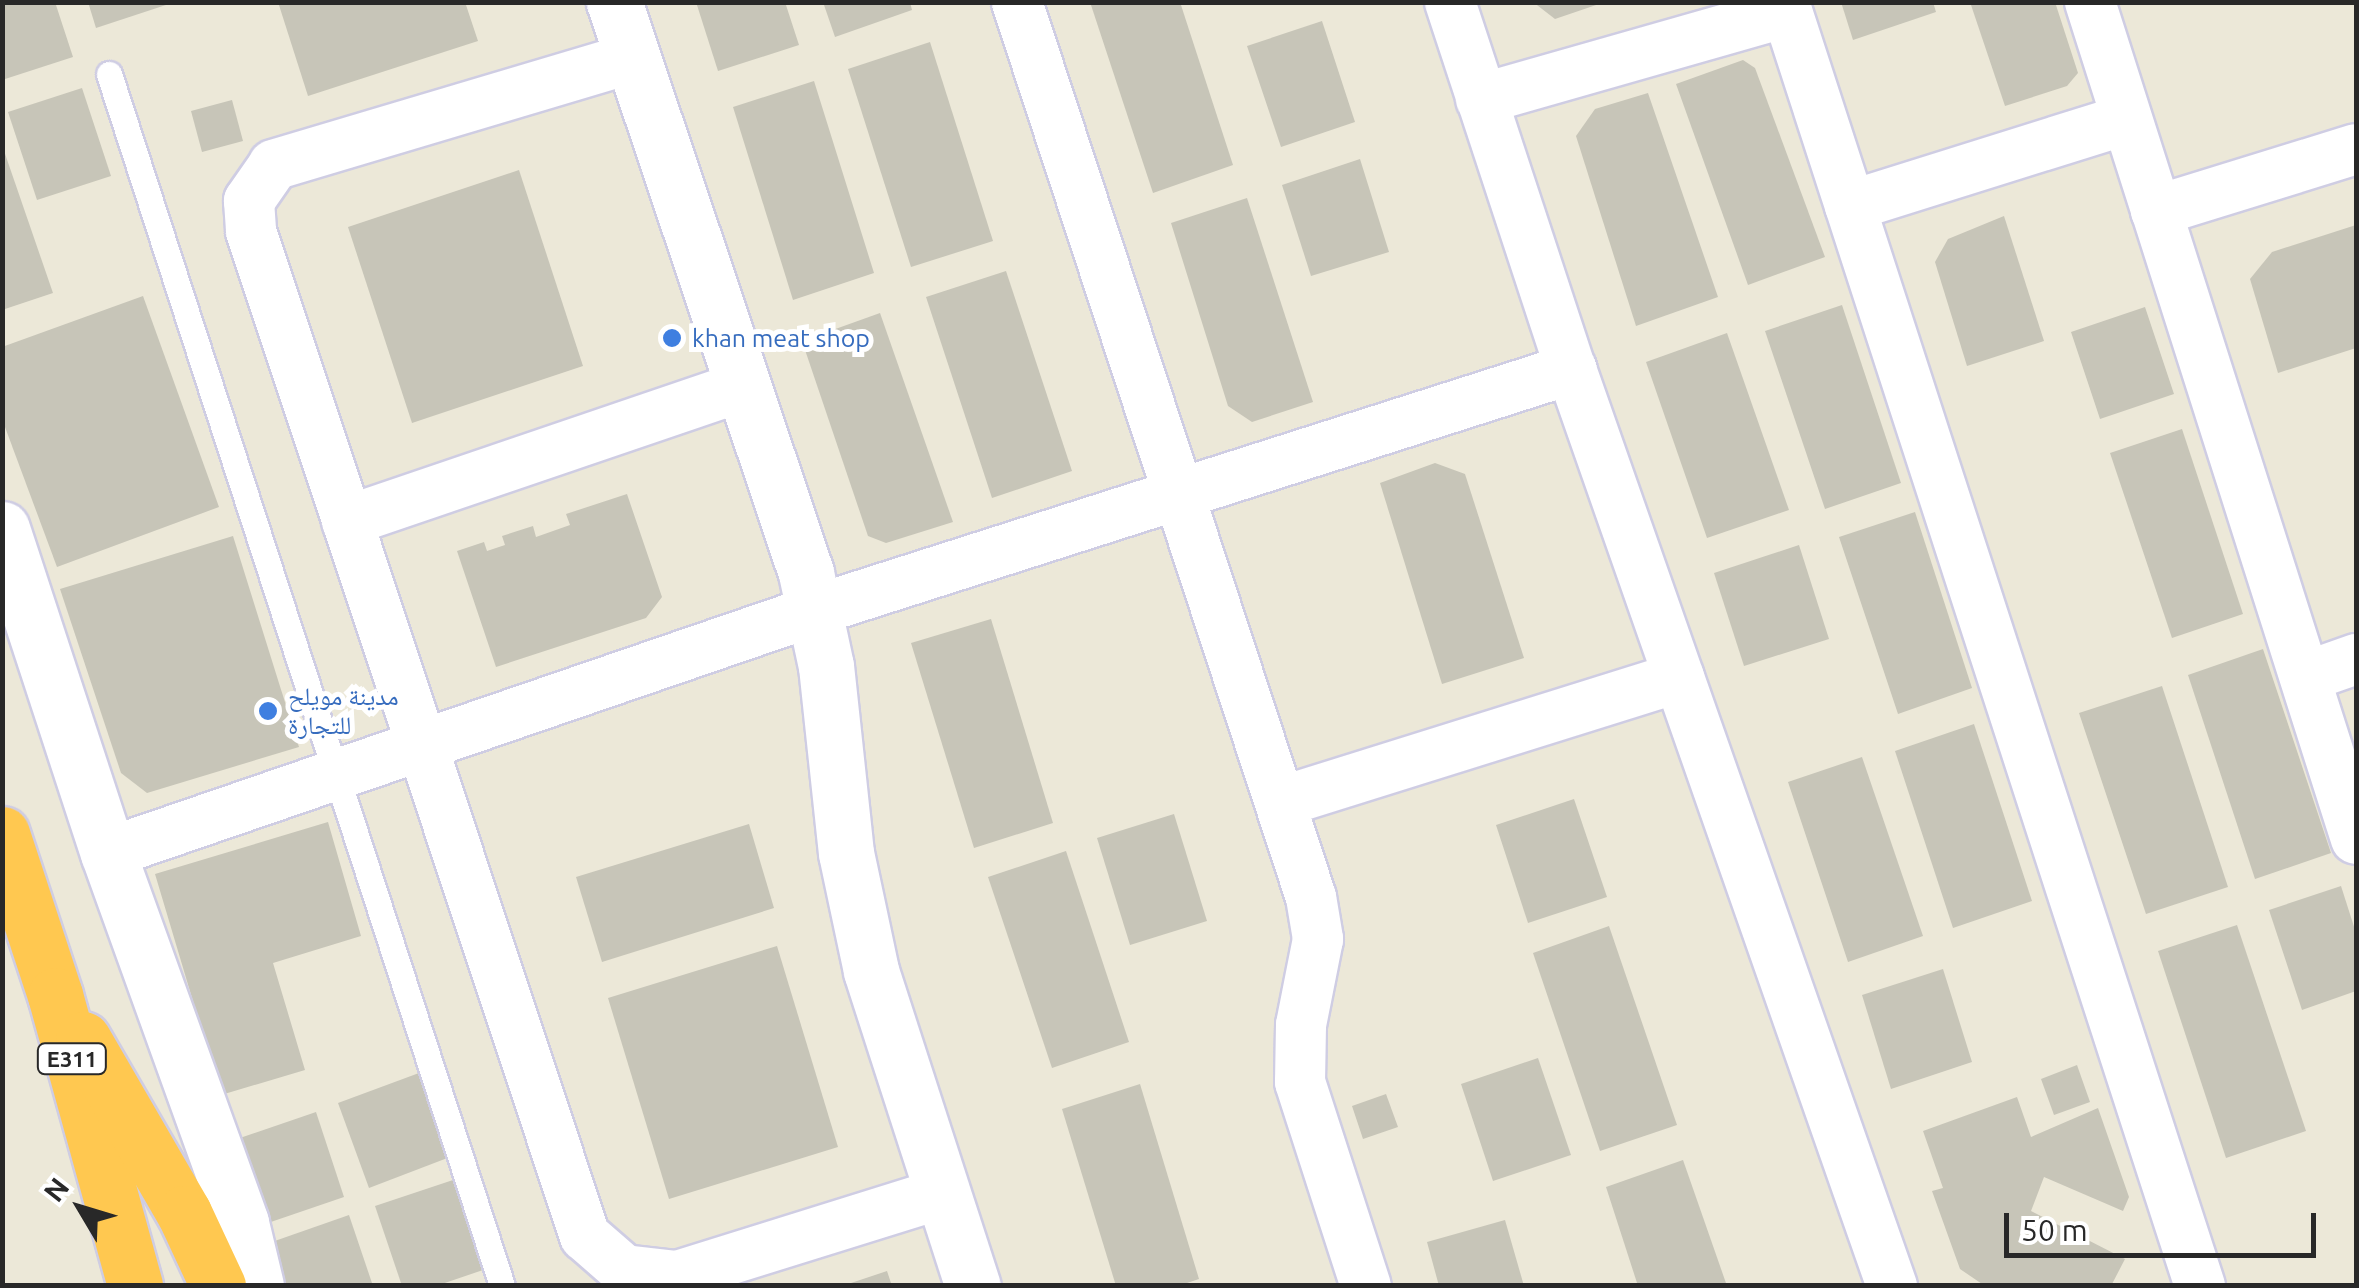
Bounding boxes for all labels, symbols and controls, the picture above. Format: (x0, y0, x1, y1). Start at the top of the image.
place label: khan meat shop (692, 323, 870, 353)
marker: khan meat shop (661, 327, 683, 349)
place label: مدينة مويلح للتجارة (288, 682, 399, 741)
marker: مدينة مويلح للتجارة (257, 700, 279, 722)
road number: E311 (34, 1042, 110, 1076)
north arrow (30, 1158, 130, 1258)
text: N (37, 1171, 75, 1207)
scale bar (2009, 1193, 2322, 1255)
text: 50 m (2021, 1213, 2088, 1247)

